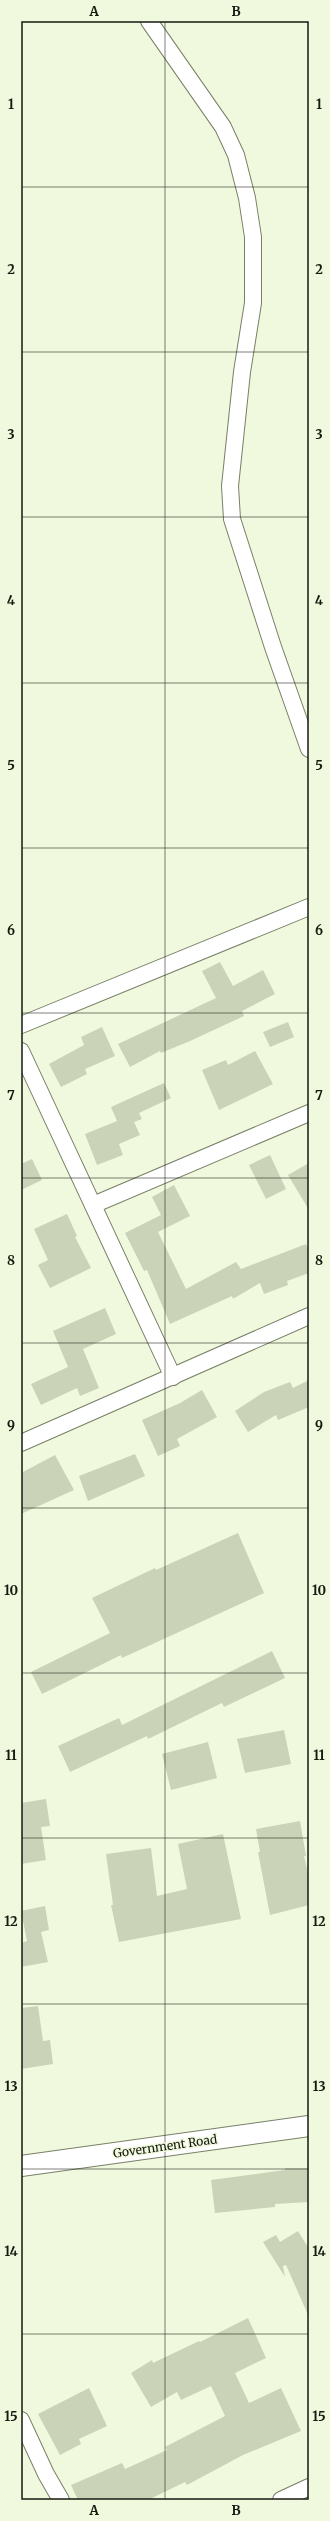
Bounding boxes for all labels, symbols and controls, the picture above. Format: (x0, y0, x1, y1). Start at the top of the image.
text: A (88, 3, 99, 20)
text: B (231, 3, 241, 20)
text: 1 (8, 96, 14, 113)
text: 1 (316, 96, 322, 113)
text: 2 (7, 261, 15, 278)
text: 2 (315, 261, 323, 278)
text: 3 (7, 426, 15, 443)
text: 3 (315, 426, 323, 443)
text: 4 (7, 592, 16, 609)
text: 4 (315, 592, 324, 609)
text: 5 (7, 757, 15, 774)
text: 5 (315, 757, 323, 774)
text: 6 (7, 922, 15, 939)
text: 6 (315, 922, 323, 939)
text: 7 (7, 1087, 15, 1104)
text: 7 (315, 1087, 323, 1104)
text: 8 (7, 1252, 15, 1269)
text: 8 (315, 1252, 323, 1269)
text: 9 (7, 1417, 15, 1434)
text: 9 (315, 1417, 323, 1434)
text: 10 (4, 1582, 18, 1599)
text: 10 (312, 1582, 326, 1599)
text: 11 (5, 1747, 17, 1764)
text: 11 (313, 1747, 325, 1764)
text: 12 (4, 1913, 18, 1930)
text: 12 (312, 1913, 326, 1930)
text: 13 (4, 2078, 18, 2095)
text: 13 (312, 2078, 326, 2095)
street label: Government Road (112, 2131, 218, 2161)
text: 14 (4, 2243, 19, 2260)
text: 14 (312, 2243, 327, 2260)
text: 15 (4, 2408, 18, 2425)
text: 15 (312, 2408, 326, 2425)
text: A (88, 2502, 99, 2519)
text: B (231, 2502, 241, 2519)

